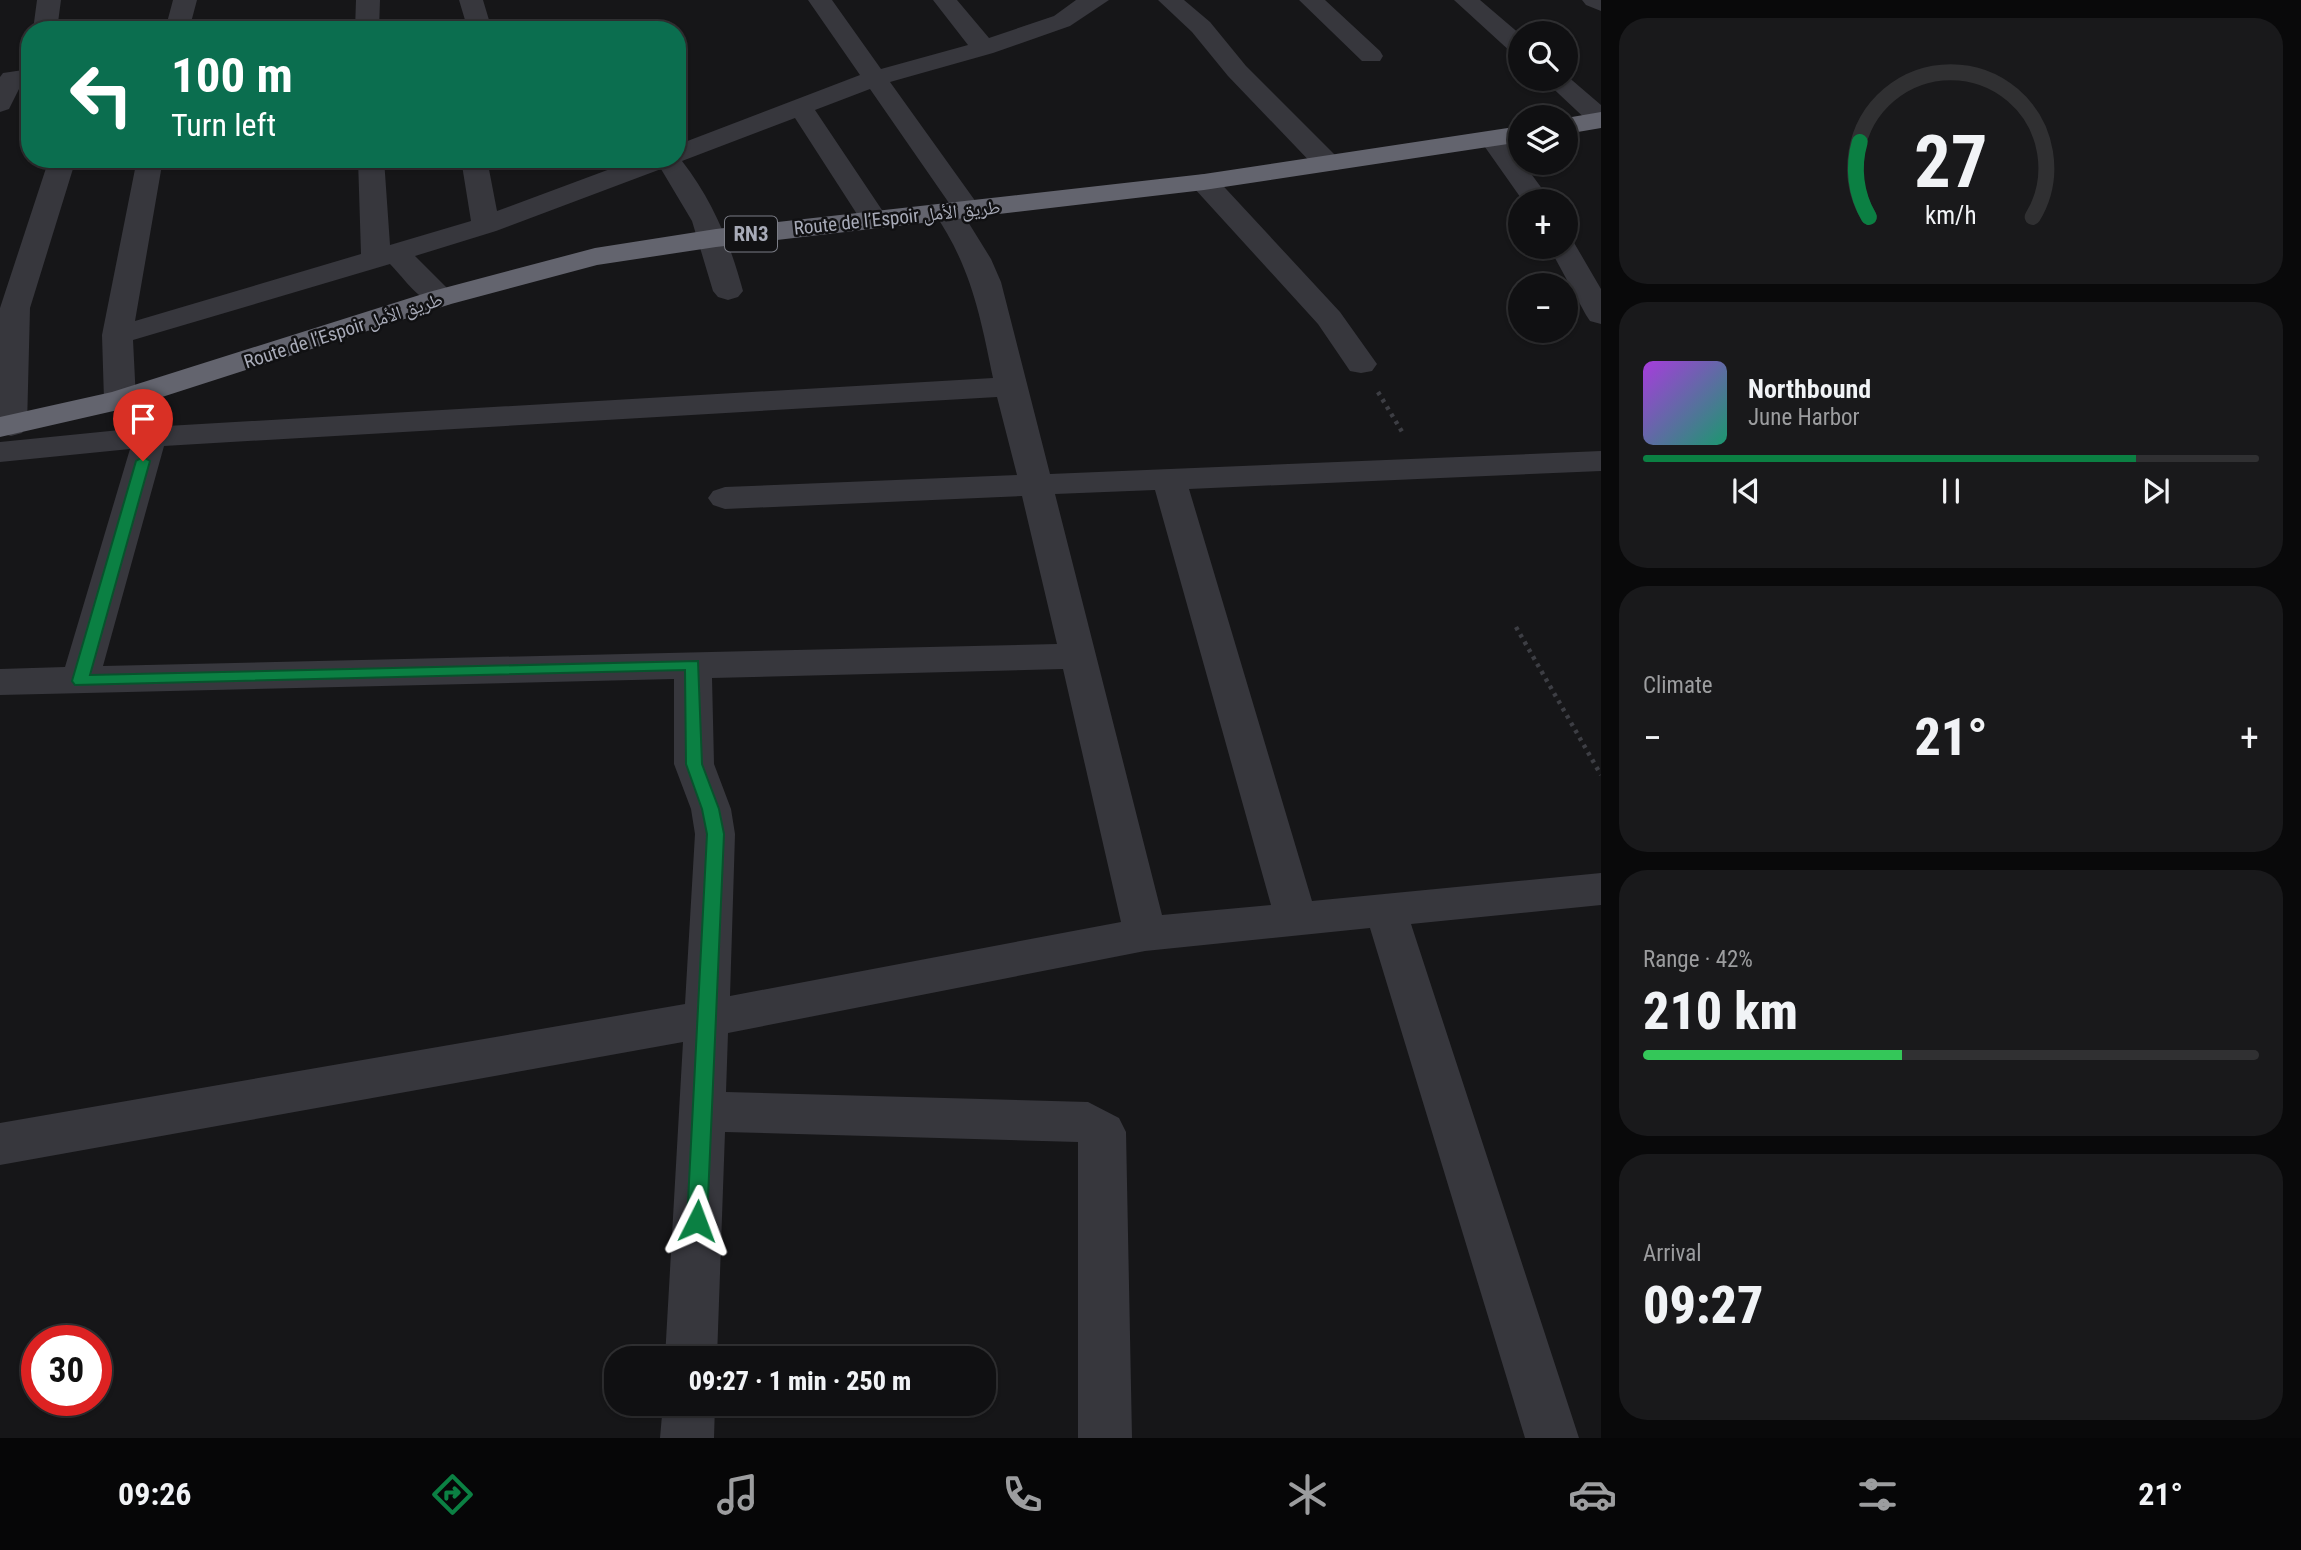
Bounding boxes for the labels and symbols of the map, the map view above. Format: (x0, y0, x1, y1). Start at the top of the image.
street label: Route de l’Espoir طريق الأمل (793, 195, 1001, 240)
road number: RN3 (725, 216, 777, 252)
street label: Route de l’Espoir طريق الأمل (241, 287, 445, 373)
pin (113, 389, 173, 461)
position arrow (660, 1184, 734, 1258)
speed limit sign: 30 (21, 1325, 112, 1416)

